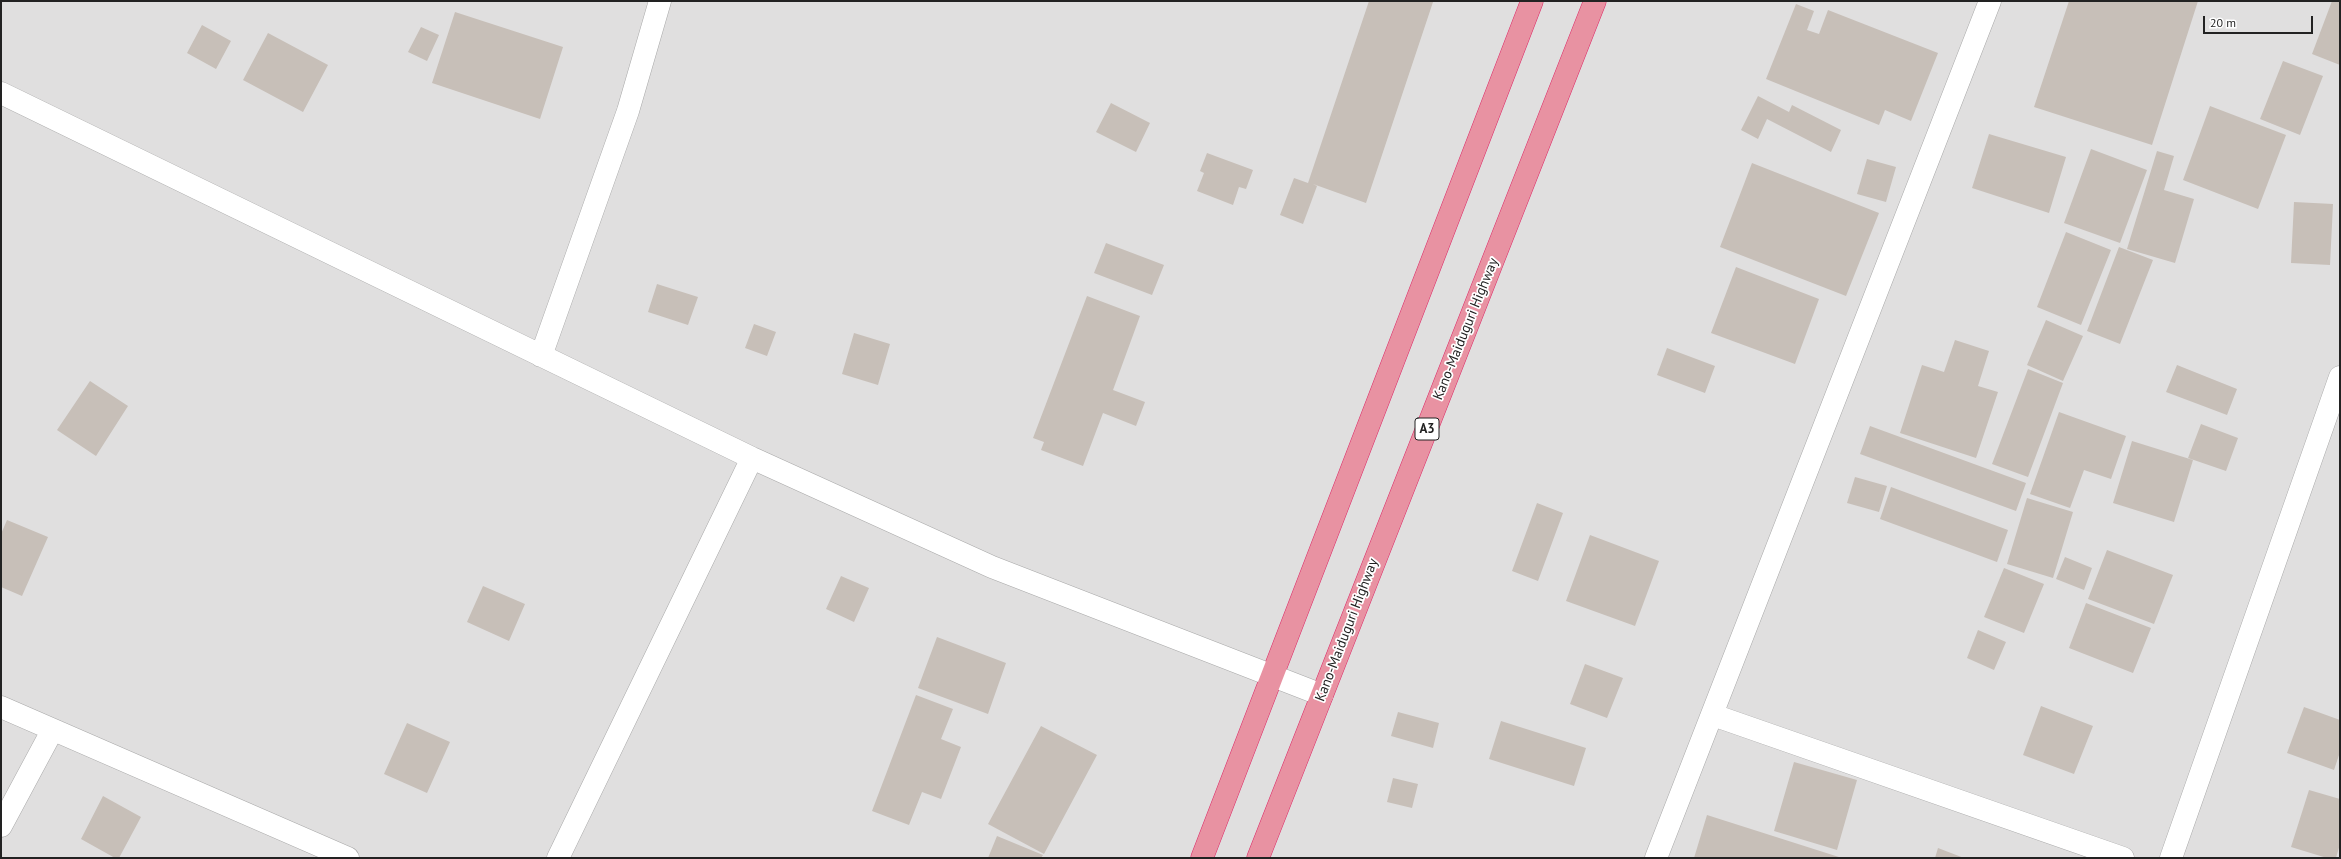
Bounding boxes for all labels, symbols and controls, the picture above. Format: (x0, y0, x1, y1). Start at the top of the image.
scale bar (2205, 8, 2315, 34)
text: 20 m (2210, 15, 2236, 30)
street label: Kano-Maiduguri Highway (1430, 256, 1502, 402)
road number: A3 (1415, 418, 1439, 440)
street label: Kano-Maiduguri Highway (1312, 556, 1382, 704)

